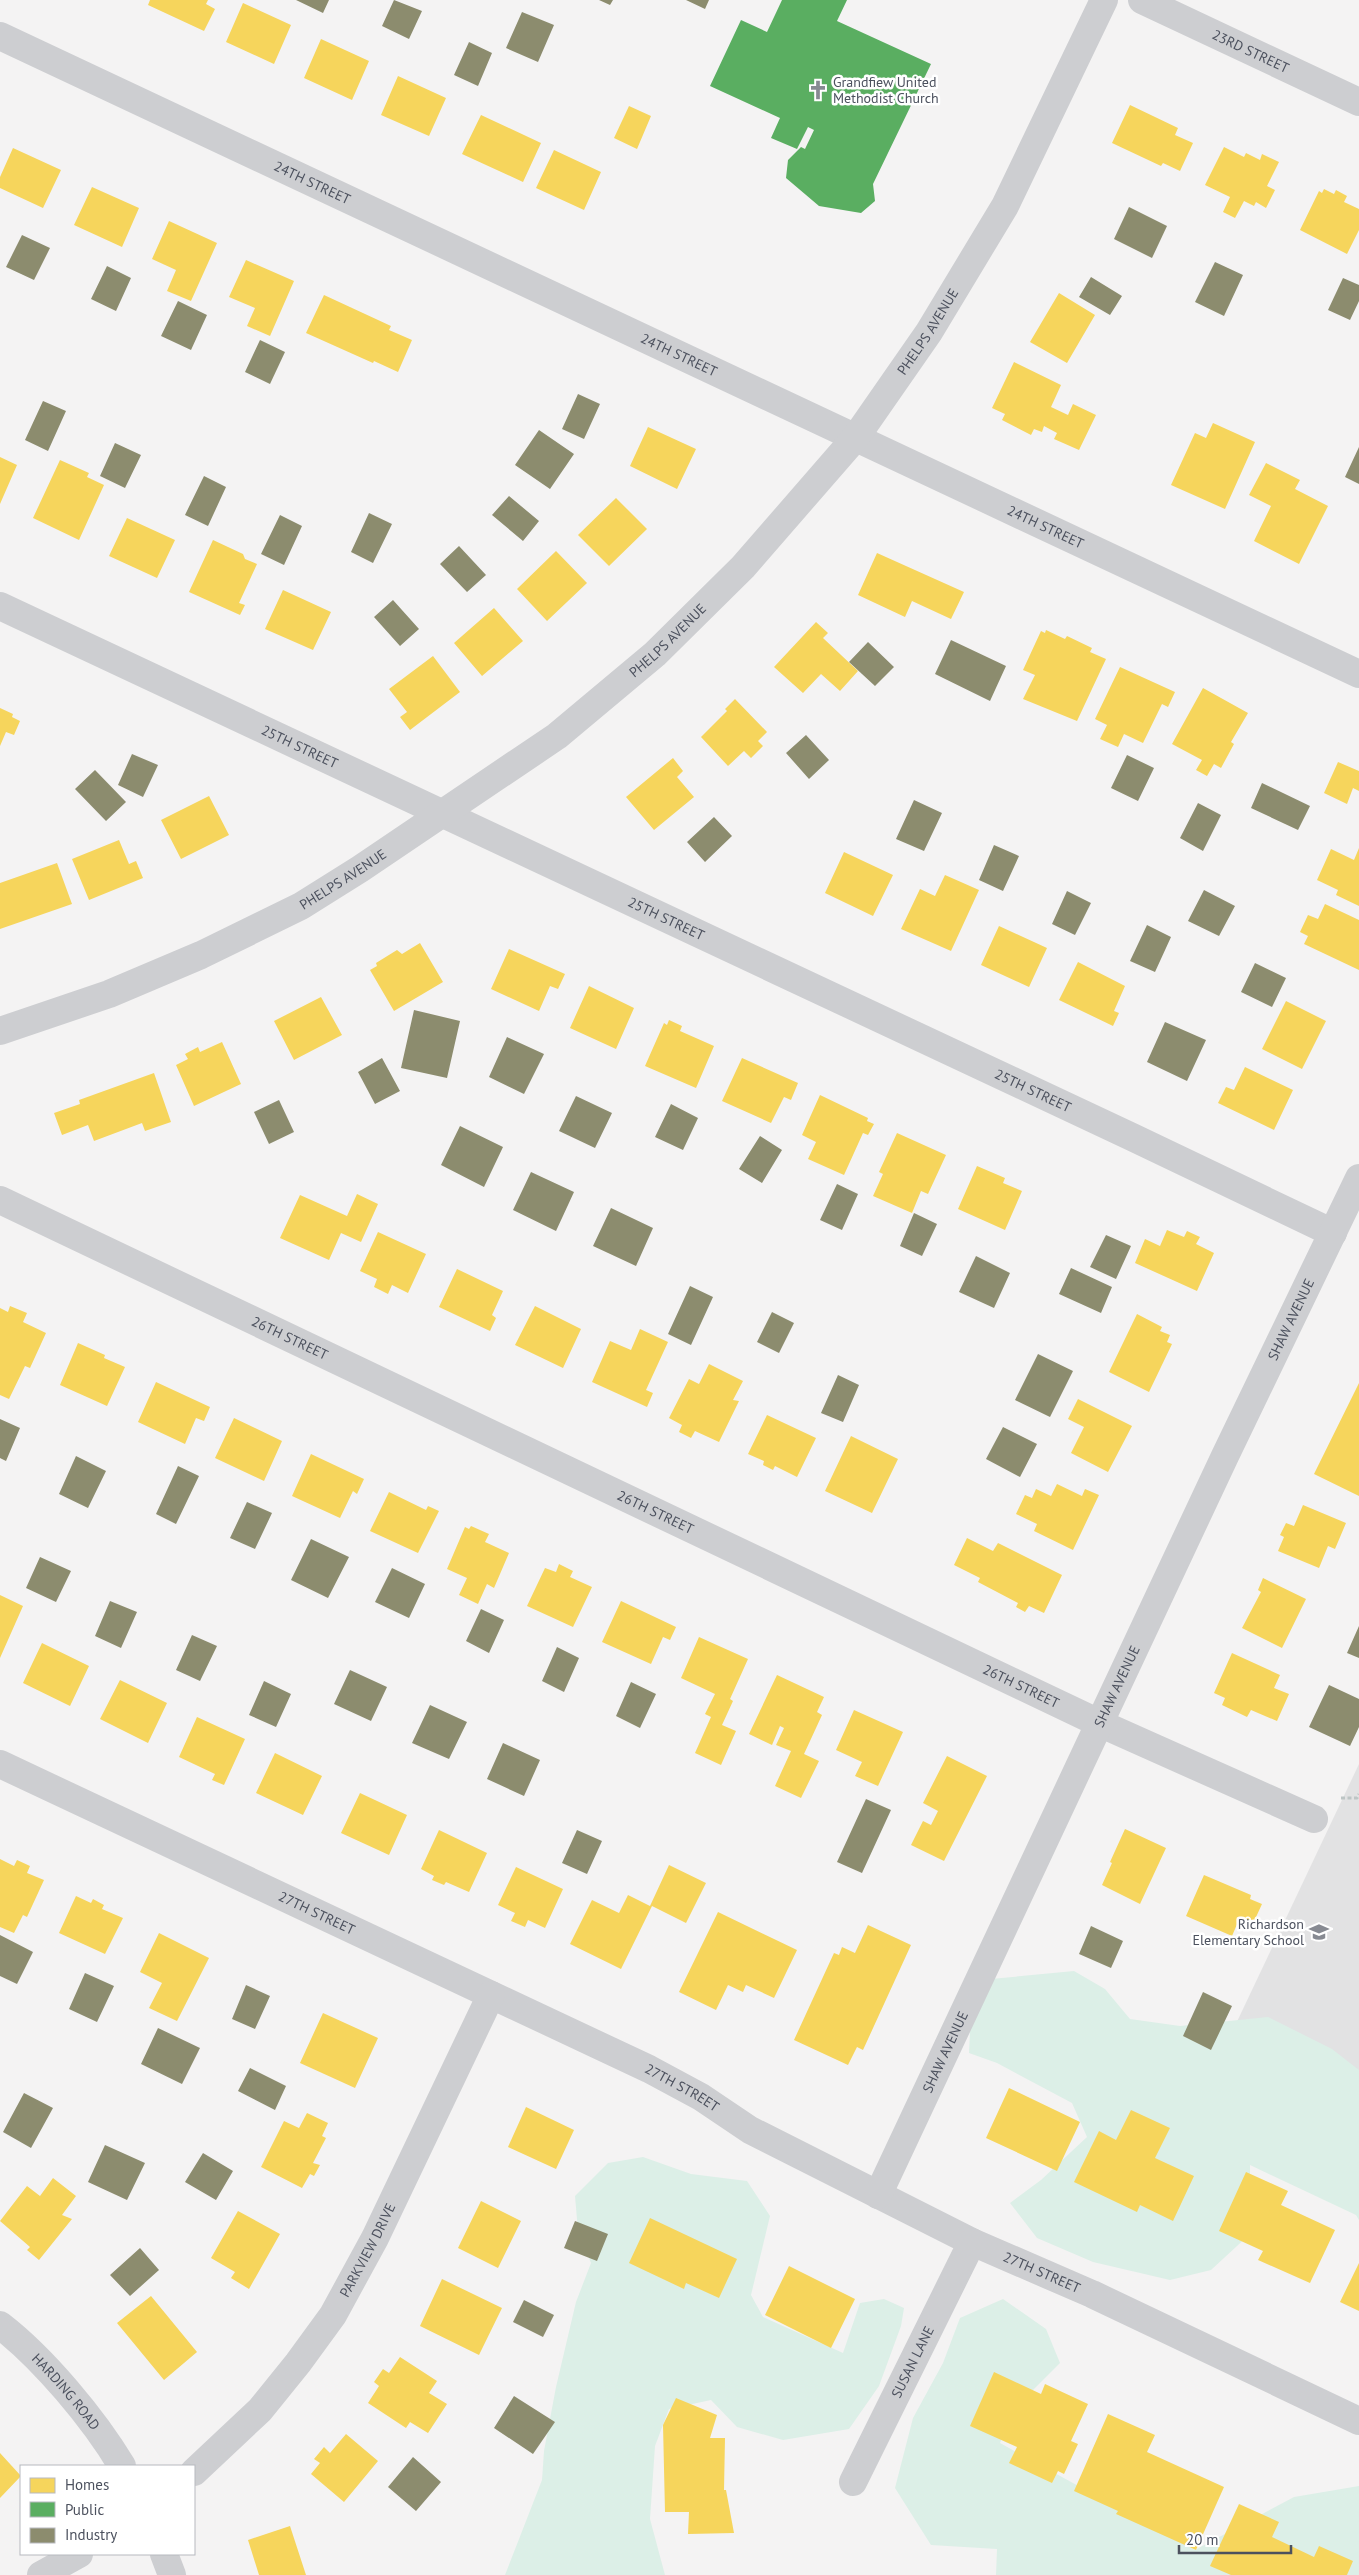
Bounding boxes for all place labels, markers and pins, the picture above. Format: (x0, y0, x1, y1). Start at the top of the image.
place label: Grandfiew United Methodist Church (833, 73, 939, 107)
church icon: Grandfiew United Methodist Church (807, 79, 829, 101)
place label: Richardson Elementary School (1192, 1915, 1304, 1949)
school or university icon: Richardson Elementary School (1308, 1921, 1330, 1943)

